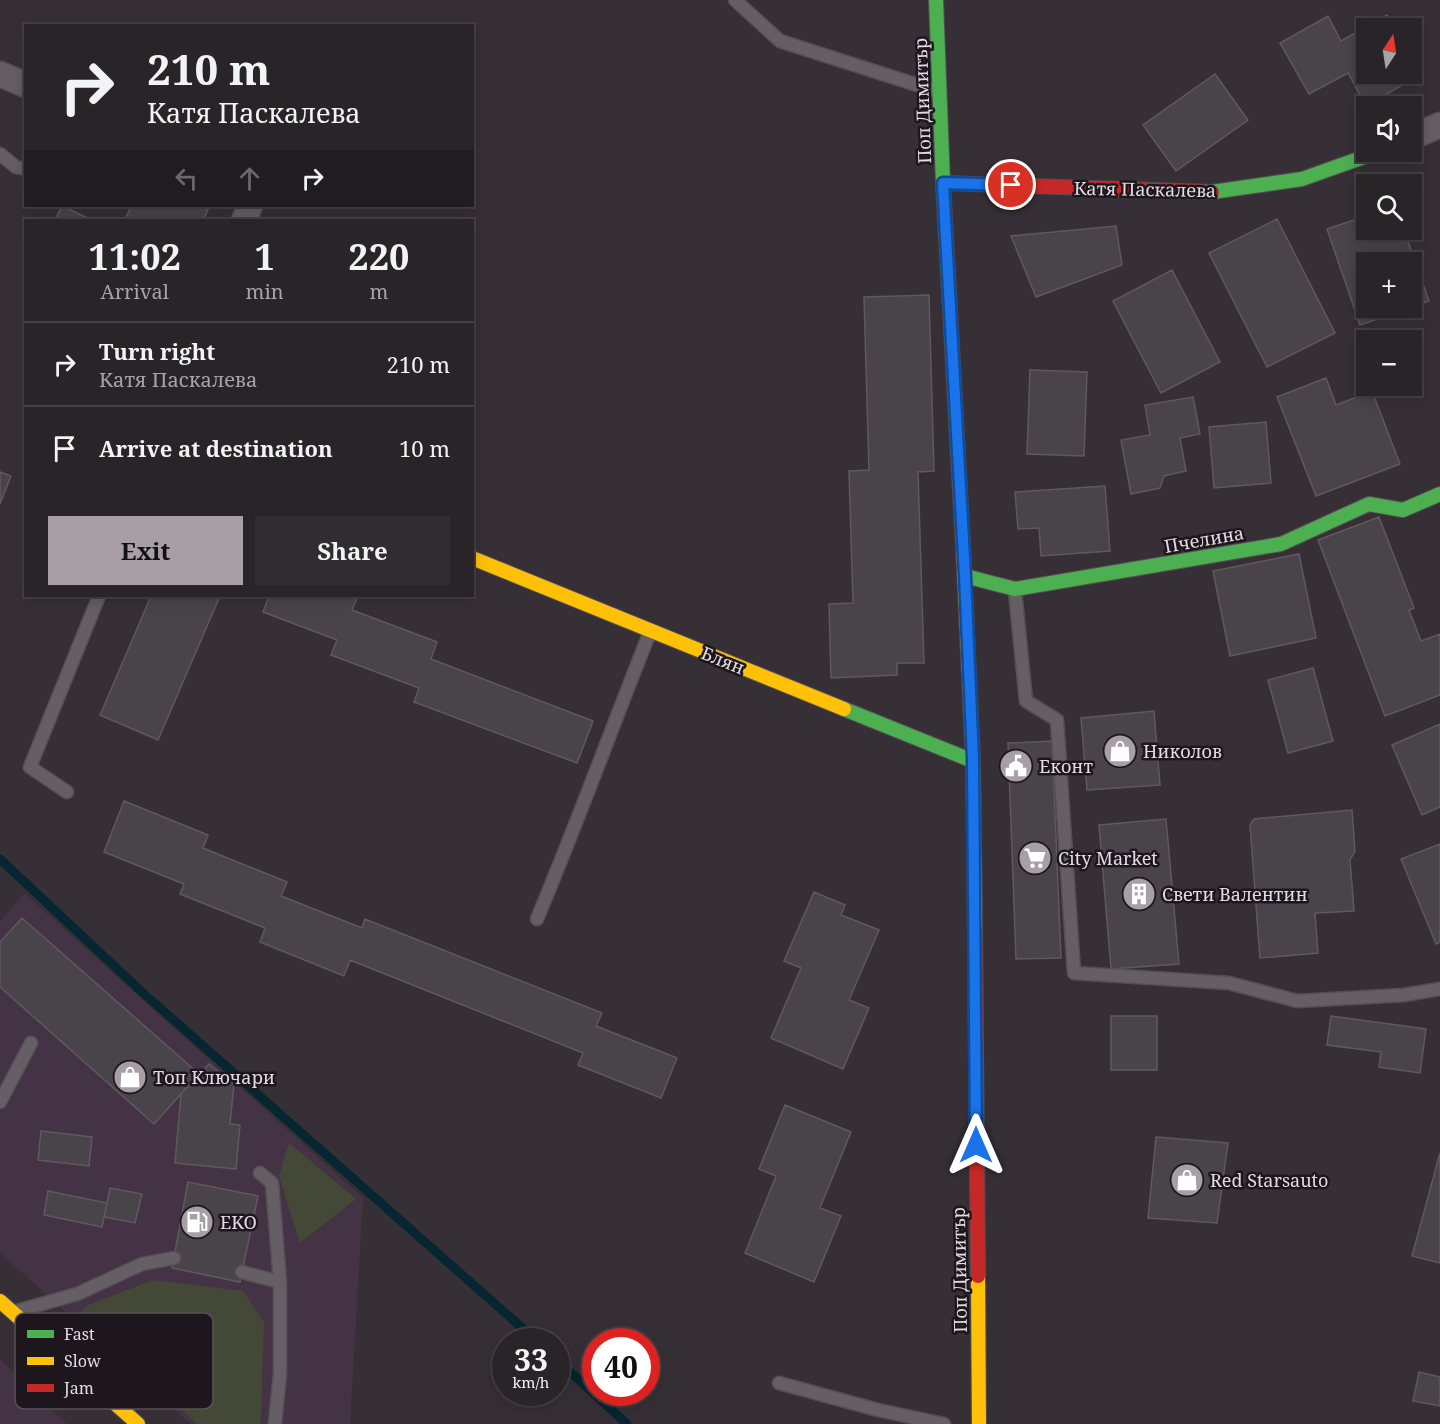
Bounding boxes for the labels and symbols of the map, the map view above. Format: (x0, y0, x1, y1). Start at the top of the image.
north arrow (1356, 18, 1422, 84)
street label: Поп Димитър (908, 38, 936, 164)
pin (985, 159, 1036, 210)
street label: Катя Паскалева (1074, 176, 1216, 202)
street label: Пчелина (1162, 520, 1246, 558)
street label: Блян (698, 641, 748, 679)
shop icon: Николов (1102, 733, 1138, 769)
place label: Николов (1143, 739, 1222, 763)
public building icon: Еконт (998, 748, 1034, 784)
place label: Еконт (1039, 754, 1093, 778)
supermarket icon: City Market (1017, 840, 1053, 876)
place label: City Market (1058, 846, 1158, 870)
building icon: Свети Валентин (1121, 876, 1157, 912)
place label: Свети Валентин (1162, 882, 1308, 906)
shop icon: Топ Ключари (112, 1059, 148, 1095)
place label: Топ Ключари (153, 1065, 275, 1089)
position arrow (944, 1113, 1008, 1177)
shop icon: Red Starsauto (1169, 1162, 1205, 1198)
place label: Red Starsauto (1210, 1168, 1328, 1192)
fuel station icon: EKO (179, 1204, 215, 1240)
street label: Поп Димитър (946, 1207, 972, 1333)
place label: EKO (220, 1210, 257, 1234)
legend (15, 1313, 213, 1409)
text: Fast (64, 1323, 95, 1345)
speed limit sign: 40 (582, 1328, 660, 1406)
text: Slow (64, 1350, 101, 1372)
text: Jam (63, 1377, 94, 1399)

